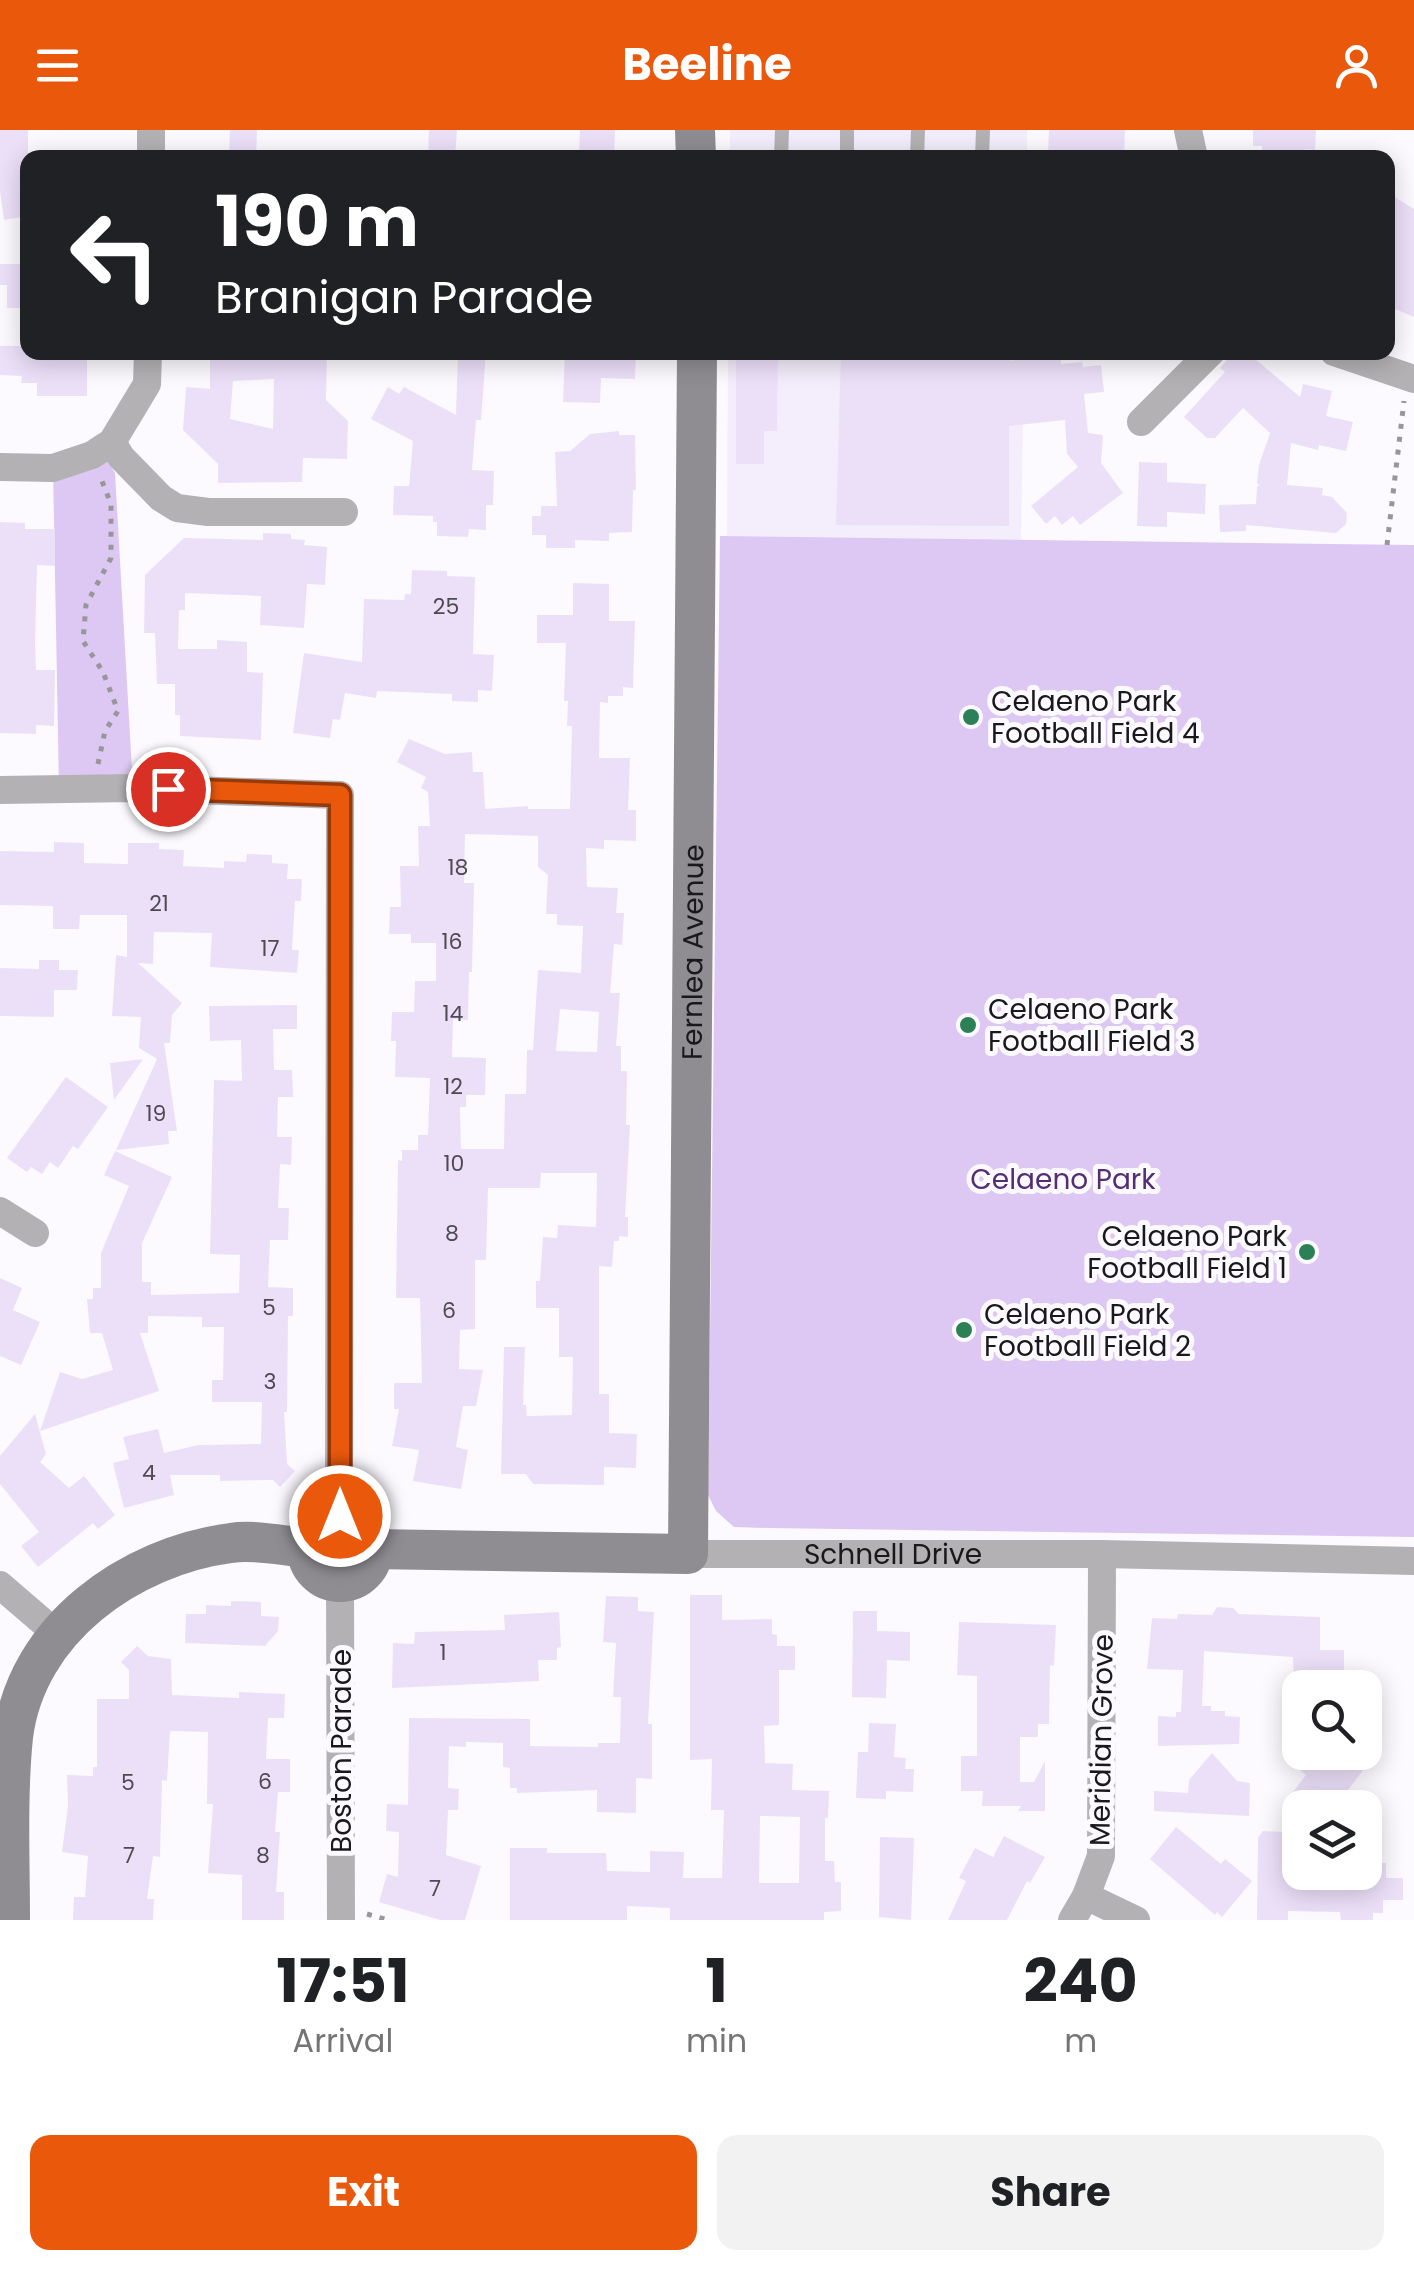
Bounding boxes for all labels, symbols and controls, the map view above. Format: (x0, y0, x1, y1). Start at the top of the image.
text: Beeline (622, 33, 792, 96)
icon: menu (30, 38, 85, 93)
icon: person (1329, 38, 1384, 93)
text: 190 m (215, 172, 419, 271)
icon: left (50, 190, 180, 320)
text: Branigan Parade (215, 266, 593, 329)
house number: 25 (433, 591, 459, 622)
place label: Celaeno Park Football Field 4 (991, 682, 1200, 753)
marker: Celaeno Park Football Field 4 (960, 706, 982, 728)
pin (126, 747, 211, 832)
icon: arrive (141, 762, 196, 817)
street label: Fernlea Avenue (673, 844, 713, 1060)
house number: 18 (448, 852, 468, 883)
house number: 21 (149, 888, 169, 919)
house number: 16 (441, 926, 463, 957)
house number: 17 (260, 933, 280, 964)
place label: Celaeno Park Football Field 3 (988, 990, 1195, 1061)
house number: 14 (443, 998, 464, 1029)
marker: Celaeno Park Football Field 3 (957, 1014, 979, 1036)
house number: 12 (443, 1071, 463, 1102)
house number: 19 (146, 1098, 166, 1129)
house number: 10 (444, 1148, 464, 1179)
park label: Celaeno Park (970, 1160, 1156, 1199)
place label: Celaeno Park Football Field 1 (1087, 1217, 1288, 1288)
house number: 8 (445, 1218, 459, 1249)
marker: Celaeno Park Football Field 1 (1296, 1241, 1318, 1263)
house number: 5 (262, 1292, 276, 1323)
house number: 6 (442, 1295, 456, 1326)
place label: Celaeno Park Football Field 2 (984, 1295, 1191, 1366)
marker: Celaeno Park Football Field 2 (953, 1319, 975, 1341)
house number: 3 (264, 1366, 276, 1397)
house number: 4 (142, 1457, 156, 1488)
position arrow (288, 1464, 392, 1568)
street label: Schnell Drive (804, 1535, 982, 1574)
street label: Meridian Grove (1080, 1634, 1123, 1846)
house number: 1 (439, 1637, 447, 1668)
street label: Boston Parade (322, 1649, 361, 1853)
map controls (1282, 1670, 1382, 1890)
button: search (1282, 1670, 1382, 1770)
house number: 6 (258, 1766, 272, 1797)
house number: 5 (121, 1767, 135, 1798)
button: layers (1282, 1790, 1382, 1890)
house number: 7 (123, 1840, 135, 1871)
house number: 8 (256, 1840, 270, 1871)
house number: 7 (429, 1873, 441, 1904)
text: 17:51 (276, 1939, 410, 2023)
text: 1 (705, 1939, 728, 2023)
text: 240 (1024, 1939, 1138, 2023)
text: Arrival (293, 2018, 393, 2063)
text: min (686, 2018, 747, 2063)
text: m (1064, 2018, 1097, 2063)
button: Exit (30, 2135, 697, 2250)
button: Share (717, 2135, 1384, 2250)

